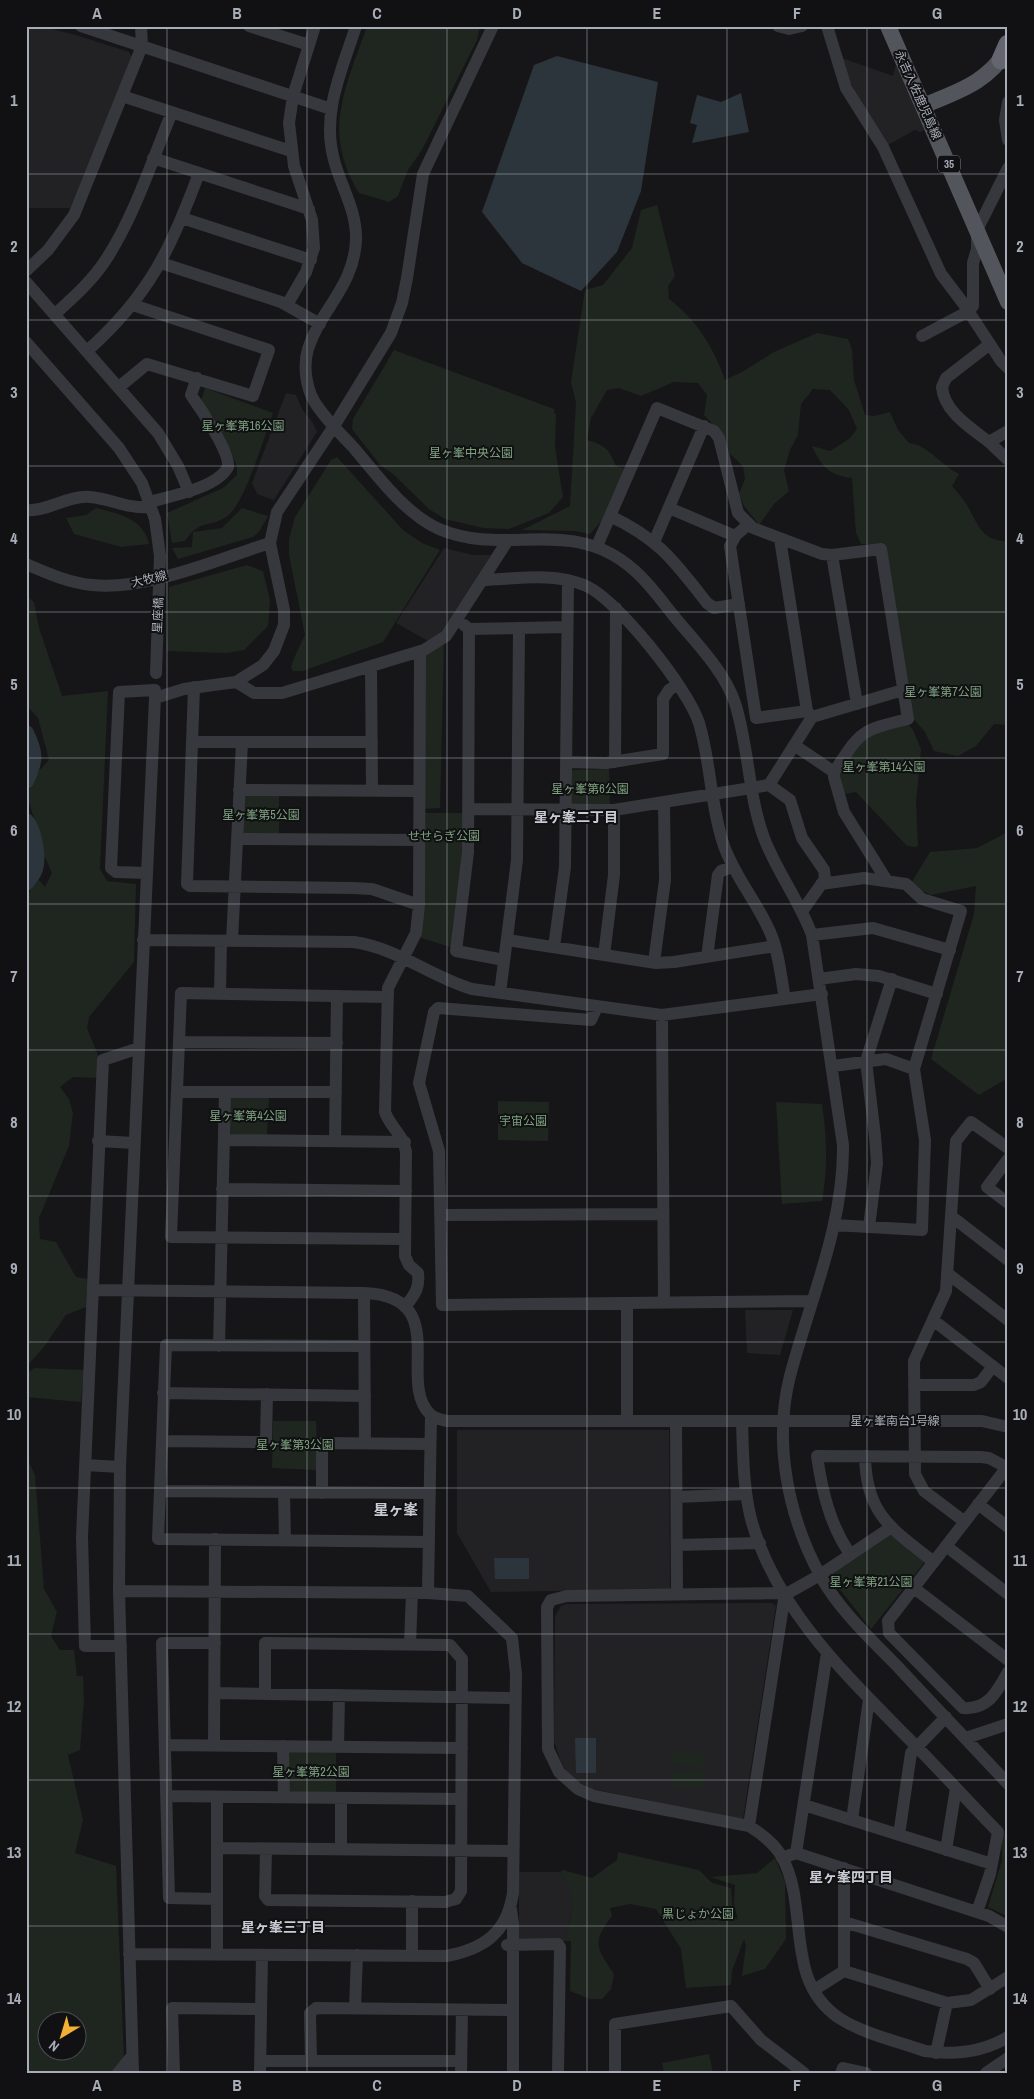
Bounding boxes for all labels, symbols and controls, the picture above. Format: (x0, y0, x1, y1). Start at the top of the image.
text: A (92, 2, 102, 24)
text: B (232, 2, 242, 24)
text: C (372, 2, 382, 24)
text: D (512, 2, 522, 24)
text: E (653, 2, 662, 24)
text: F (793, 2, 801, 24)
text: G (932, 2, 942, 24)
street label: 永吉入佐鹿児島線 (891, 48, 945, 142)
text: 1 (10, 89, 18, 111)
text: 1 (1016, 89, 1024, 111)
road number: 35 (938, 156, 960, 172)
text: 2 (10, 235, 18, 257)
text: 2 (1016, 235, 1024, 257)
text: 3 (10, 381, 18, 403)
text: 3 (1016, 381, 1024, 403)
park label: 星ヶ峯第16公園 (202, 418, 284, 434)
park label: 星ヶ峯中央公園 (429, 445, 513, 461)
text: 4 (10, 527, 18, 549)
text: 4 (1016, 527, 1024, 549)
street label: 大牧線 (130, 567, 168, 591)
street label: 星座橋 (149, 597, 167, 633)
text: 5 (10, 673, 18, 695)
text: 5 (1016, 673, 1024, 695)
park label: 星ヶ峯第7公園 (904, 684, 982, 700)
park label: 星ヶ峯第14公園 (843, 759, 925, 775)
park label: 星ヶ峯第6公園 (551, 781, 629, 797)
park label: 星ヶ峯第5公園 (222, 807, 300, 823)
district label: 星ヶ峯二丁目 (534, 808, 618, 826)
text: 6 (10, 819, 18, 841)
text: 6 (1016, 819, 1024, 841)
park label: せせらぎ公園 (408, 828, 480, 844)
text: 7 (10, 965, 18, 987)
text: 7 (1016, 965, 1024, 987)
park label: 星ヶ峯第4公園 (209, 1108, 287, 1124)
text: 8 (10, 1111, 18, 1133)
text: 8 (1016, 1111, 1024, 1133)
park label: 宇宙公園 (499, 1113, 547, 1129)
text: 9 (10, 1257, 18, 1279)
text: 9 (1016, 1257, 1024, 1279)
text: 10 (7, 1403, 21, 1425)
text: 10 (1013, 1403, 1027, 1425)
street label: 星ヶ峯南台1号線 (850, 1413, 940, 1429)
park label: 星ヶ峯第3公園 (256, 1437, 334, 1453)
district label: 星ヶ峯 (373, 1499, 419, 1520)
text: 11 (7, 1549, 22, 1571)
text: 11 (1013, 1549, 1028, 1571)
park label: 星ヶ峯第21公園 (830, 1574, 912, 1590)
text: 12 (7, 1695, 21, 1717)
text: 12 (1013, 1695, 1027, 1717)
park label: 星ヶ峯第2公園 (272, 1764, 350, 1780)
text: 13 (7, 1841, 21, 1863)
text: 13 (1013, 1841, 1027, 1863)
district label: 星ヶ峯四丁目 (809, 1868, 893, 1886)
park label: 黒じょか公園 (662, 1906, 734, 1922)
district label: 星ヶ峯三丁目 (241, 1918, 325, 1936)
text: 14 (7, 1987, 22, 2009)
text: 14 (1013, 1987, 1028, 2009)
north arrow (38, 2012, 88, 2062)
text: N (45, 2037, 63, 2056)
text: A (92, 2074, 102, 2096)
text: B (232, 2074, 242, 2096)
text: C (372, 2074, 382, 2096)
text: D (512, 2074, 522, 2096)
text: E (653, 2074, 662, 2096)
text: F (793, 2074, 801, 2096)
text: G (932, 2074, 942, 2096)

